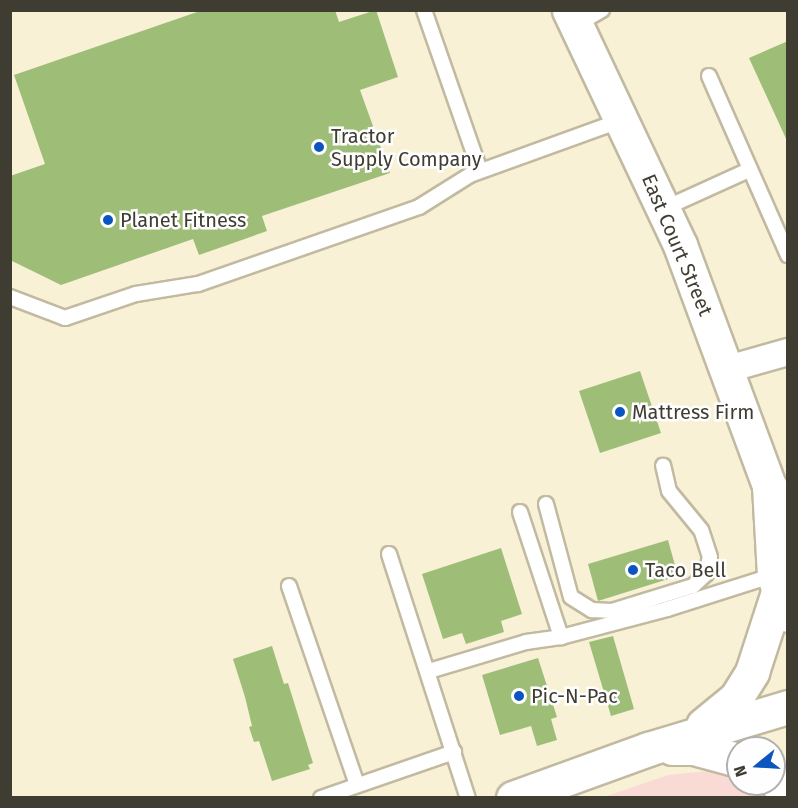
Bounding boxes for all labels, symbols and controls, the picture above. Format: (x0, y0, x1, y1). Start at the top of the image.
place label: Tractor Supply Company (331, 124, 482, 171)
marker: Tractor Supply Company (312, 140, 326, 154)
street label: East Court Street (636, 171, 718, 319)
place label: Planet Fitness (120, 208, 246, 232)
marker: Planet Fitness (101, 213, 115, 227)
place label: Mattress Firm (632, 400, 754, 424)
marker: Mattress Firm (613, 405, 627, 419)
place label: Taco Bell (645, 558, 726, 582)
marker: Taco Bell (626, 563, 640, 577)
place label: Pic-N-Pac (531, 684, 618, 708)
marker: Pic-N-Pac (512, 689, 526, 703)
north arrow (726, 736, 786, 796)
text: N (730, 763, 751, 779)

